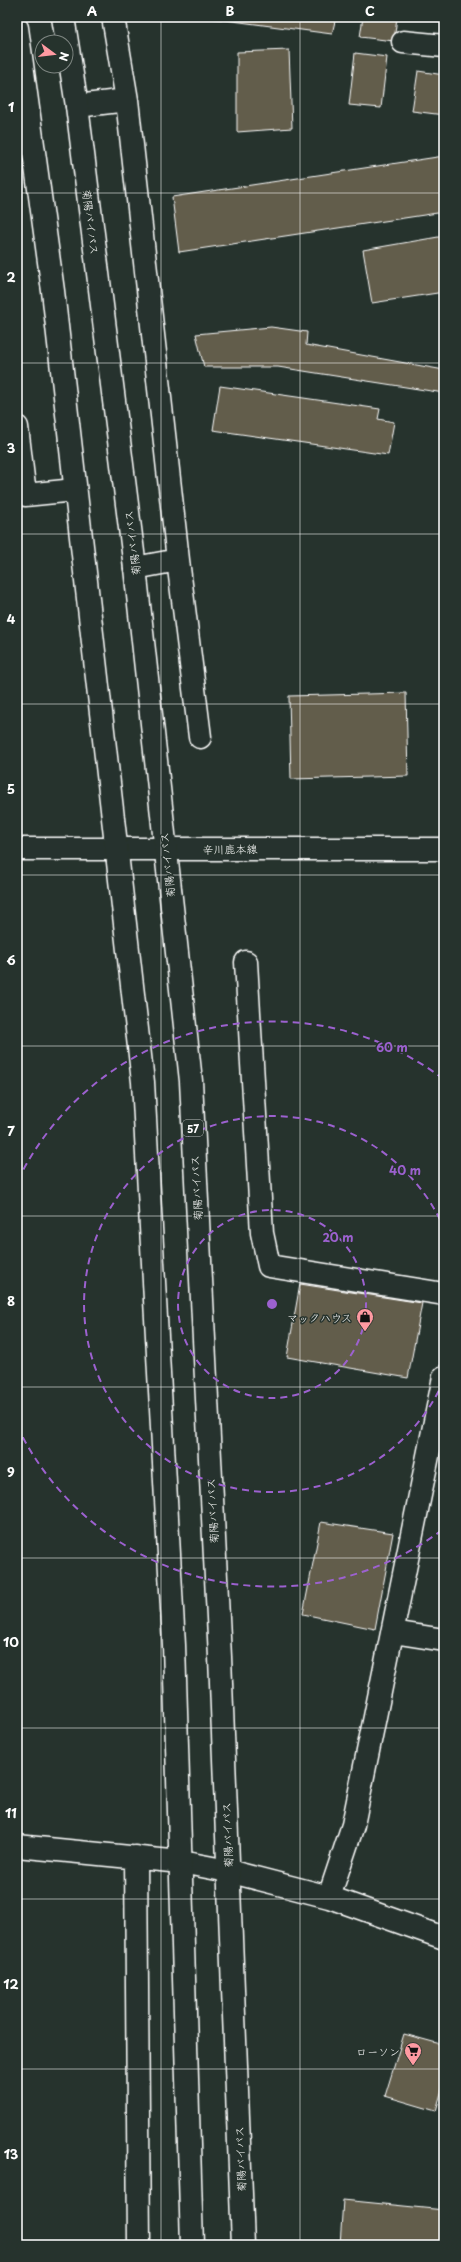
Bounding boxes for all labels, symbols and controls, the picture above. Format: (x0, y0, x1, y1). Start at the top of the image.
text: A (87, 1, 97, 20)
text: B (226, 1, 235, 20)
text: C (365, 1, 375, 20)
north arrow (34, 34, 74, 74)
text: N (55, 50, 73, 63)
text: 1 (8, 97, 14, 116)
street label: 菊陽バイパス (79, 188, 103, 256)
text: 2 (6, 267, 16, 286)
text: 3 (7, 438, 16, 457)
street label: 菊陽バイパス (120, 509, 144, 577)
text: 4 (7, 609, 16, 628)
text: 5 (7, 779, 15, 798)
street label: 菊陽バイパス (155, 831, 179, 899)
street label: 辛川鹿本線 (202, 840, 258, 858)
text: 6 (6, 950, 16, 969)
text: 60 m (376, 1038, 408, 1056)
road number: 57 (183, 1120, 203, 1136)
text: 7 (7, 1121, 15, 1140)
street label: 菊陽バイパス (186, 1155, 206, 1221)
text: 40 m (389, 1161, 421, 1179)
text: 20 m (322, 1228, 354, 1246)
text: 8 (7, 1291, 15, 1310)
centre of rings (265, 1297, 279, 1311)
shop icon: マックハウス (355, 1307, 375, 1332)
place label: マックハウス (287, 1309, 352, 1326)
text: 9 (7, 1462, 15, 1481)
street label: 菊陽バイパス (202, 1478, 222, 1544)
text: 10 (3, 1632, 19, 1651)
street label: 菊陽バイパス (217, 1802, 237, 1868)
text: 11 (5, 1803, 17, 1822)
text: 12 (3, 1974, 19, 1993)
supermarket icon: ローソン (403, 2041, 423, 2066)
place label: ローソン (356, 2043, 400, 2060)
street label: 菊陽バイパス (230, 2126, 250, 2192)
text: 13 (4, 2144, 19, 2163)

